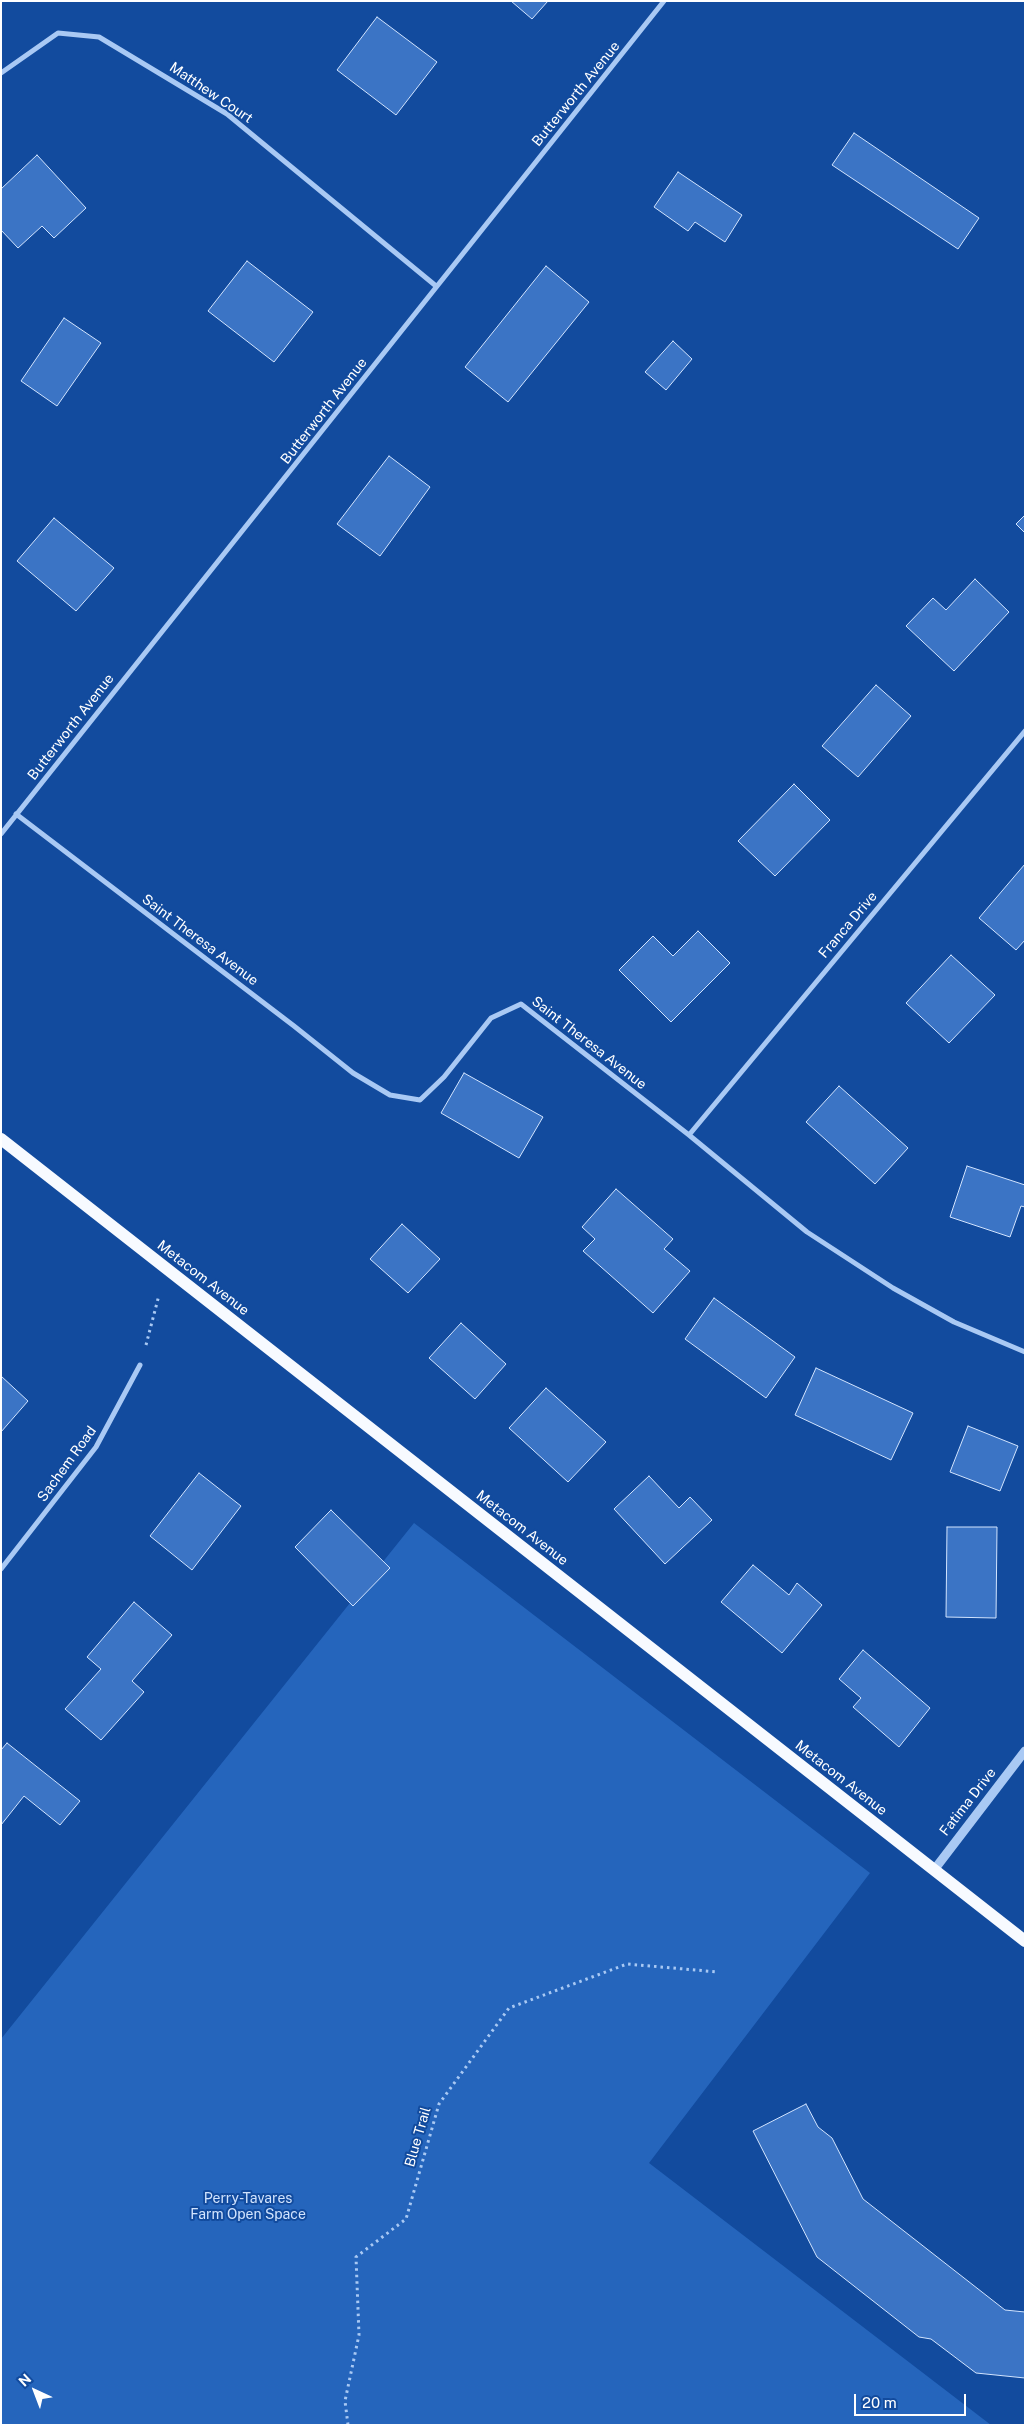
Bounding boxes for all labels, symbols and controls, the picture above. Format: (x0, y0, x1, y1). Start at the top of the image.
street label: Butterworth Avenue (529, 38, 623, 150)
street label: Matthew Court (166, 59, 256, 127)
street label: Butterworth Avenue (277, 355, 371, 467)
street label: Butterworth Avenue (24, 671, 118, 783)
street label: Franca Drive (815, 888, 881, 962)
street label: Saint Theresa Avenue (139, 891, 261, 989)
street label: Saint Theresa Avenue (528, 993, 650, 1093)
street label: Metacom Avenue (154, 1237, 252, 1319)
street label: Sachem Road (34, 1423, 100, 1505)
street label: Metacom Avenue (473, 1487, 571, 1569)
street label: Metacom Avenue (792, 1737, 890, 1819)
street label: Fatima Drive (936, 1765, 1000, 1839)
street label: Blue Trail (401, 2105, 435, 2169)
park label: Perry-Tavares Farm Open Space (190, 2191, 306, 2224)
north arrow (10, 2366, 60, 2416)
text: N (15, 2370, 34, 2390)
scale bar (856, 2384, 968, 2416)
text: 20 m (862, 2394, 897, 2411)

